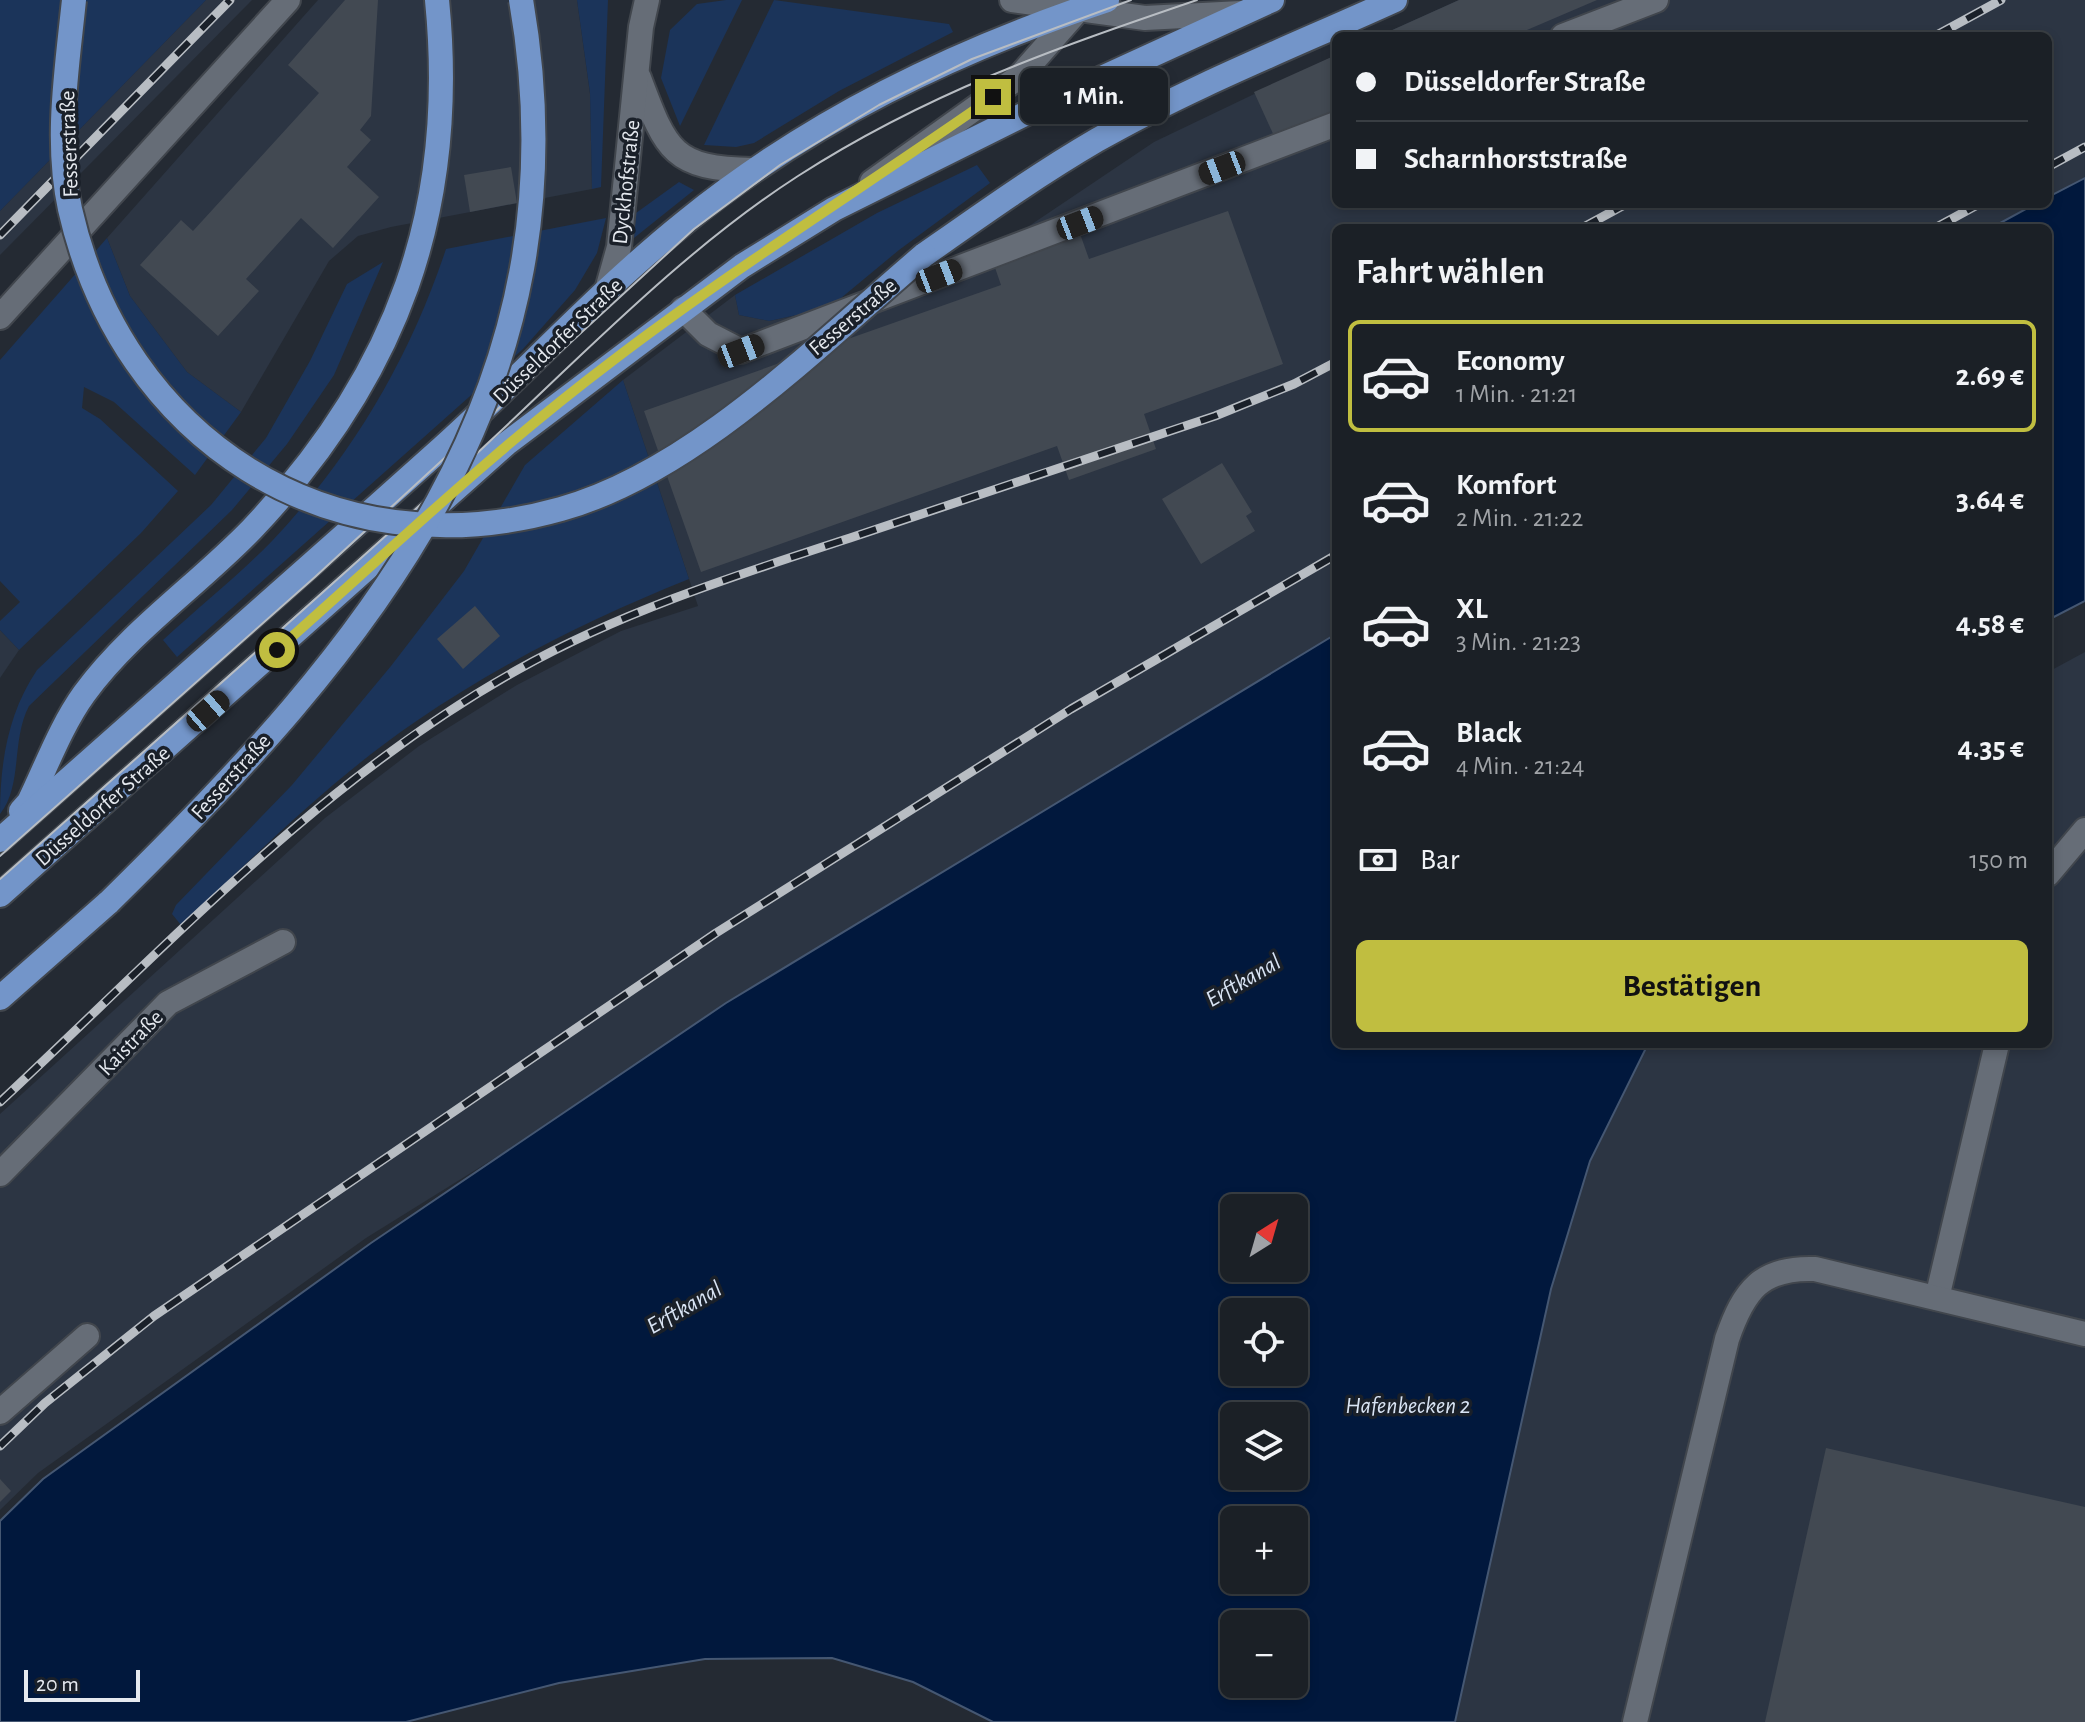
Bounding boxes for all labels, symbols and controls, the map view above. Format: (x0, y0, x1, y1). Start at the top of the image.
text: Düsseldorfer Straße (1404, 67, 1646, 97)
callout: 1 Min. (1021, 69, 1169, 125)
route end (975, 79, 1011, 115)
text: 1 Min. (1064, 83, 1124, 109)
street label: Fesserstraße (56, 90, 82, 198)
street label: Dyckhofstraße (609, 119, 643, 245)
text: Scharnhorststraße (1404, 144, 1628, 174)
car (1195, 148, 1249, 188)
car (1053, 203, 1107, 243)
text: Fahrt wählen (1356, 254, 1545, 290)
car (912, 256, 966, 296)
street label: Düsseldorfer Straße (489, 274, 627, 408)
street label: Fesserstraße (805, 274, 901, 360)
car (714, 331, 768, 371)
icon: car (1360, 340, 1432, 412)
text: Economy (1456, 346, 1565, 376)
text: 2.69 € (1955, 361, 2024, 391)
text: 1 Min. · 21:21 (1456, 381, 1577, 407)
icon: car (1360, 464, 1432, 536)
text: Komfort (1456, 470, 1556, 500)
text: 3.64 € (1956, 485, 2024, 515)
text: 2 Min. · 21:22 (1456, 505, 1583, 531)
icon: car (1360, 588, 1432, 660)
text: XL (1456, 594, 1488, 624)
text: 4.58 € (1956, 609, 2024, 639)
text: 3 Min. · 21:23 (1456, 629, 1581, 655)
route start (259, 632, 295, 668)
car (182, 686, 234, 736)
icon: car (1360, 712, 1432, 784)
text: Black (1456, 718, 1522, 748)
street label: Fesserstraße (187, 730, 275, 824)
text: 4.35 € (1958, 733, 2024, 763)
street label: Düsseldorfer Straße (31, 742, 174, 870)
text: 4 Min. · 21:24 (1456, 753, 1585, 779)
icon: cash (1356, 838, 1400, 882)
text: Bar (1420, 845, 1459, 875)
text: 150 m (1969, 847, 2028, 873)
button: Bestätigen (1356, 940, 2028, 1032)
water label: Erftkanal (1202, 950, 1285, 1012)
street label: Kaistraße (94, 1006, 167, 1080)
north arrow (1220, 1194, 1308, 1282)
map controls (1220, 1194, 1308, 1698)
water label: Erftkanal (643, 1277, 726, 1339)
button: locate (1220, 1298, 1308, 1386)
water label: Hafenbecken 2 (1345, 1394, 1471, 1418)
button: layers (1220, 1402, 1308, 1490)
button: + (1220, 1506, 1308, 1594)
button: − (1220, 1610, 1308, 1698)
scale bar (24, 1666, 140, 1702)
text: 20 m (36, 1673, 79, 1695)

